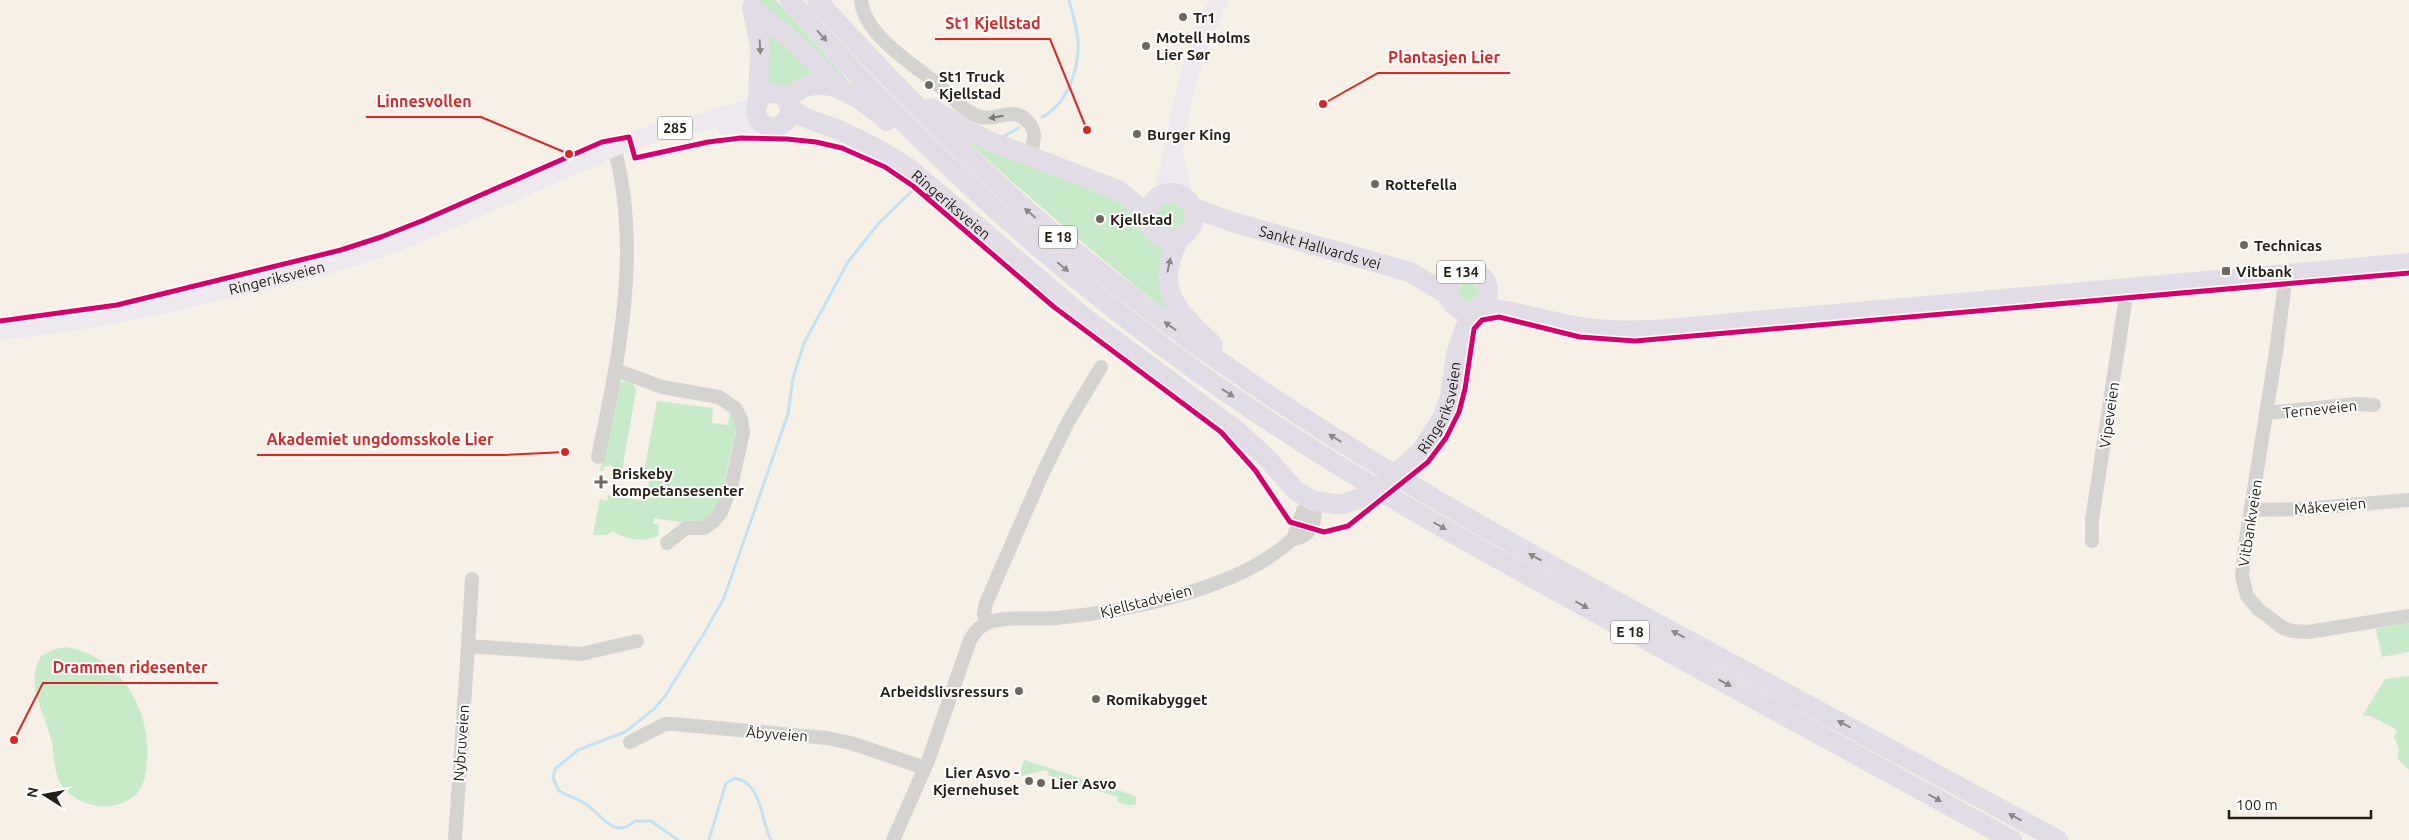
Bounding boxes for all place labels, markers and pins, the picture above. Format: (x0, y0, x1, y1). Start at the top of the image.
callout: St1 Kjellstad (935, 8, 1050, 39)
place label: Tr1 (1193, 9, 1216, 26)
marker: Tr1 (1177, 11, 1189, 23)
place label: Motell Holms Lier Sør (1156, 29, 1250, 63)
marker: Motell Holms Lier Sør (1140, 40, 1152, 52)
callout: Plantasjen Lier (1378, 42, 1510, 73)
place label: St1 Truck Kjellstad (939, 68, 1005, 102)
marker: St1 Truck Kjellstad (923, 79, 935, 91)
callout: Linnesvollen (366, 86, 481, 117)
place label: Burger King (1147, 126, 1231, 143)
marker: Burger King (1131, 128, 1143, 140)
place label: Rottefella (1385, 176, 1457, 193)
marker: Rottefella (1369, 178, 1381, 190)
place label: Kjellstad (1110, 211, 1172, 228)
marker: Kjellstad (1094, 213, 1106, 225)
place label: Technicas (2254, 237, 2322, 254)
marker: Technicas (2238, 239, 2250, 251)
place label: Vitbank (2236, 263, 2293, 280)
marker: Vitbank (2220, 265, 2232, 277)
callout: Akademiet ungdomsskole Lier (257, 424, 504, 455)
place label: Briskeby kompetansesenter (612, 465, 745, 499)
marker: Briskeby kompetansesenter (594, 475, 608, 489)
callout: Drammen ridesenter (43, 652, 218, 683)
place label: Arbeidslivsressurs (880, 683, 1009, 700)
marker: Arbeidslivsressurs (1013, 685, 1025, 697)
place label: Romikabygget (1106, 691, 1208, 708)
marker: Romikabygget (1090, 693, 1102, 705)
place label: Lier Asvo - Kjernehuset (933, 764, 1020, 798)
marker: Lier Asvo - Kjernehuset (1023, 775, 1035, 787)
place label: Lier Asvo (1051, 775, 1116, 792)
marker: Lier Asvo (1035, 777, 1047, 789)

